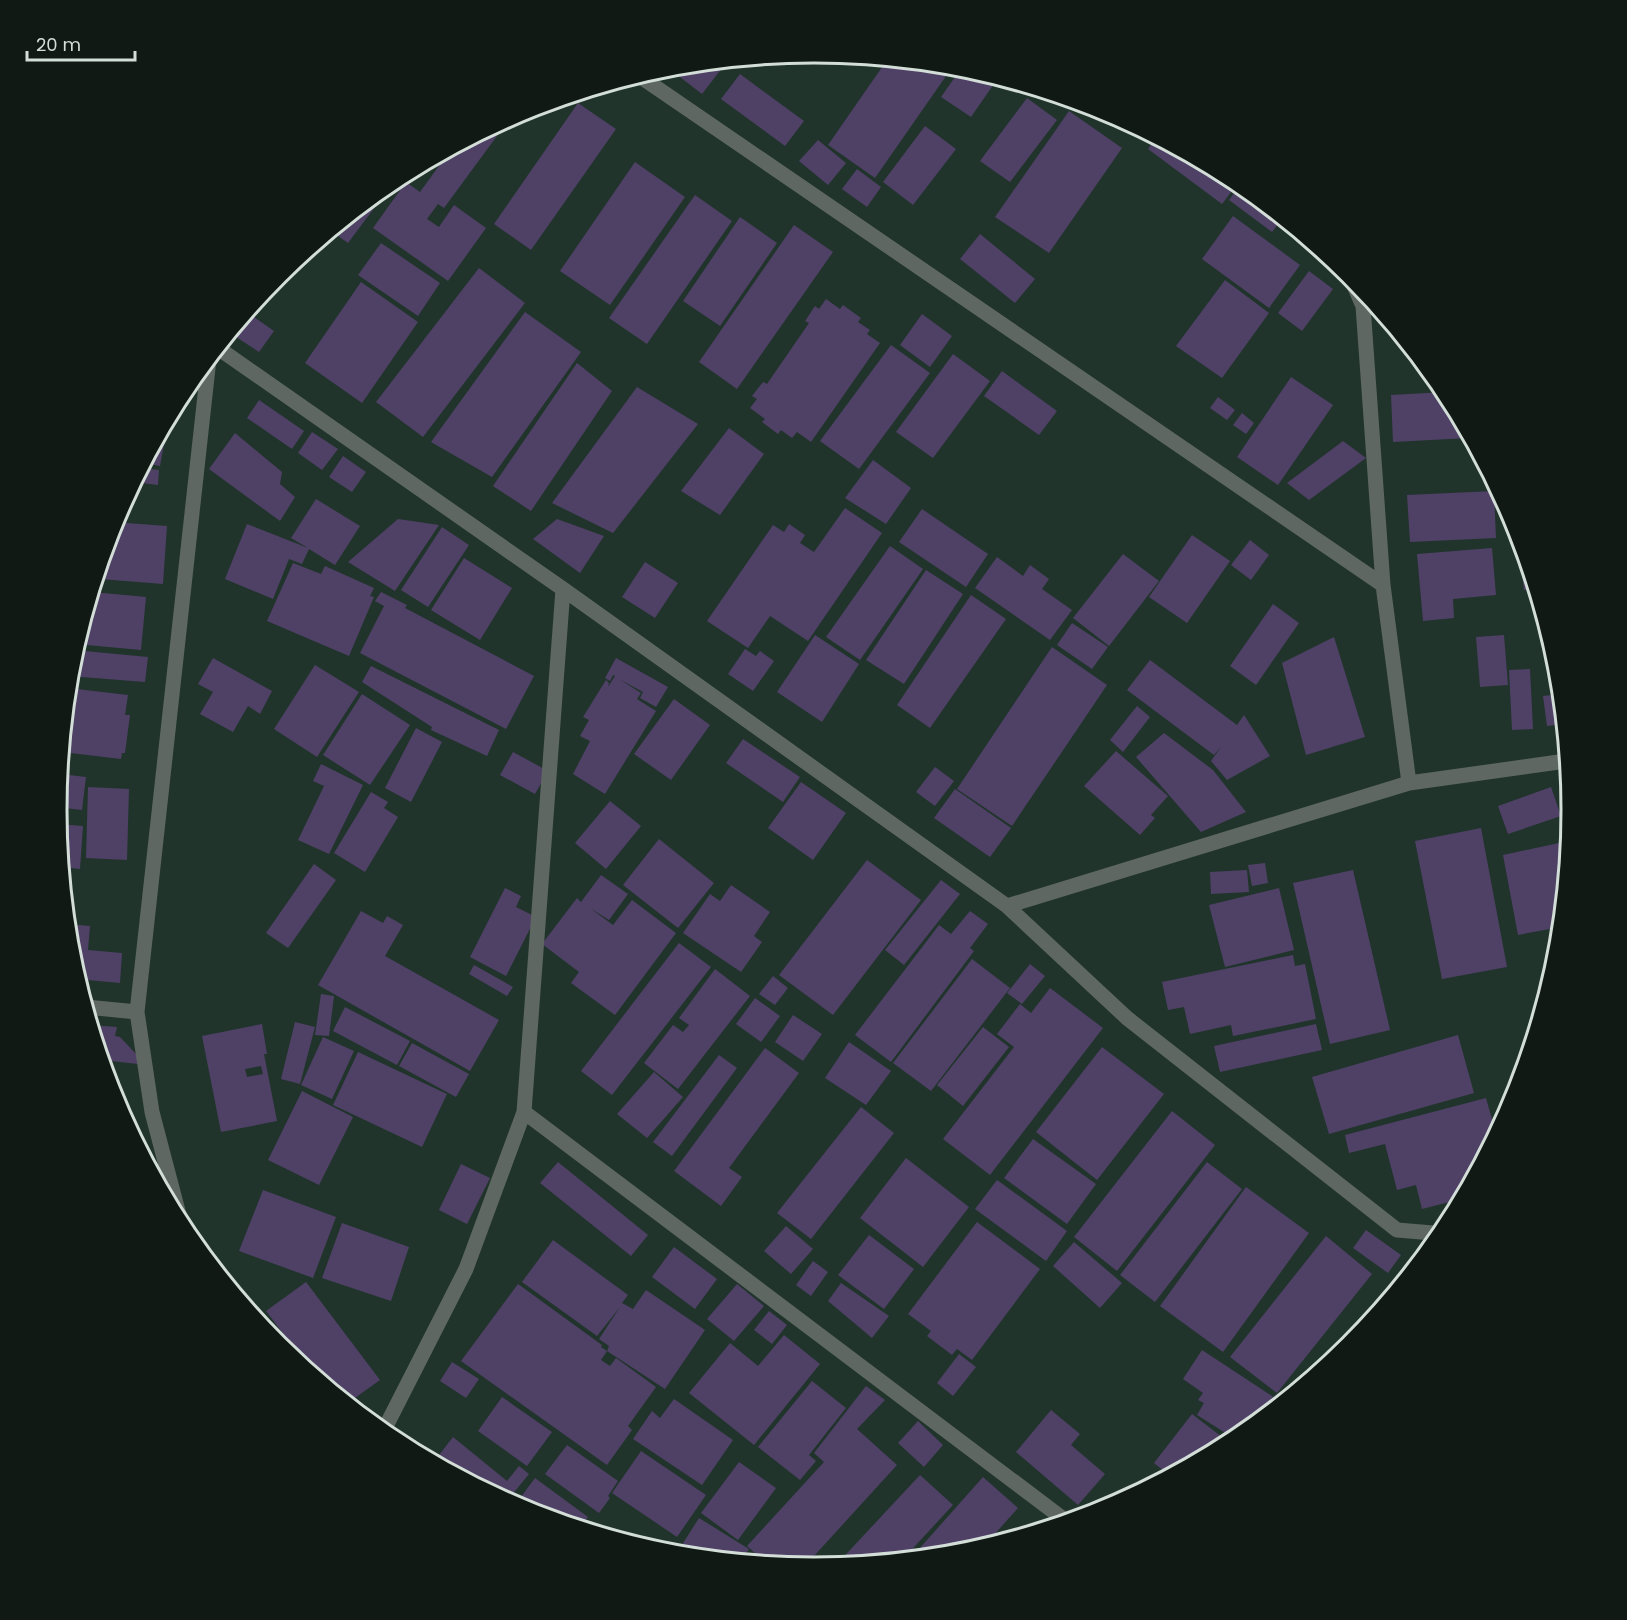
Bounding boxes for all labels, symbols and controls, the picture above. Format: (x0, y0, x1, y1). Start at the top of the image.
scale bar (27, 24, 135, 62)
text: 20 m (36, 32, 81, 57)

